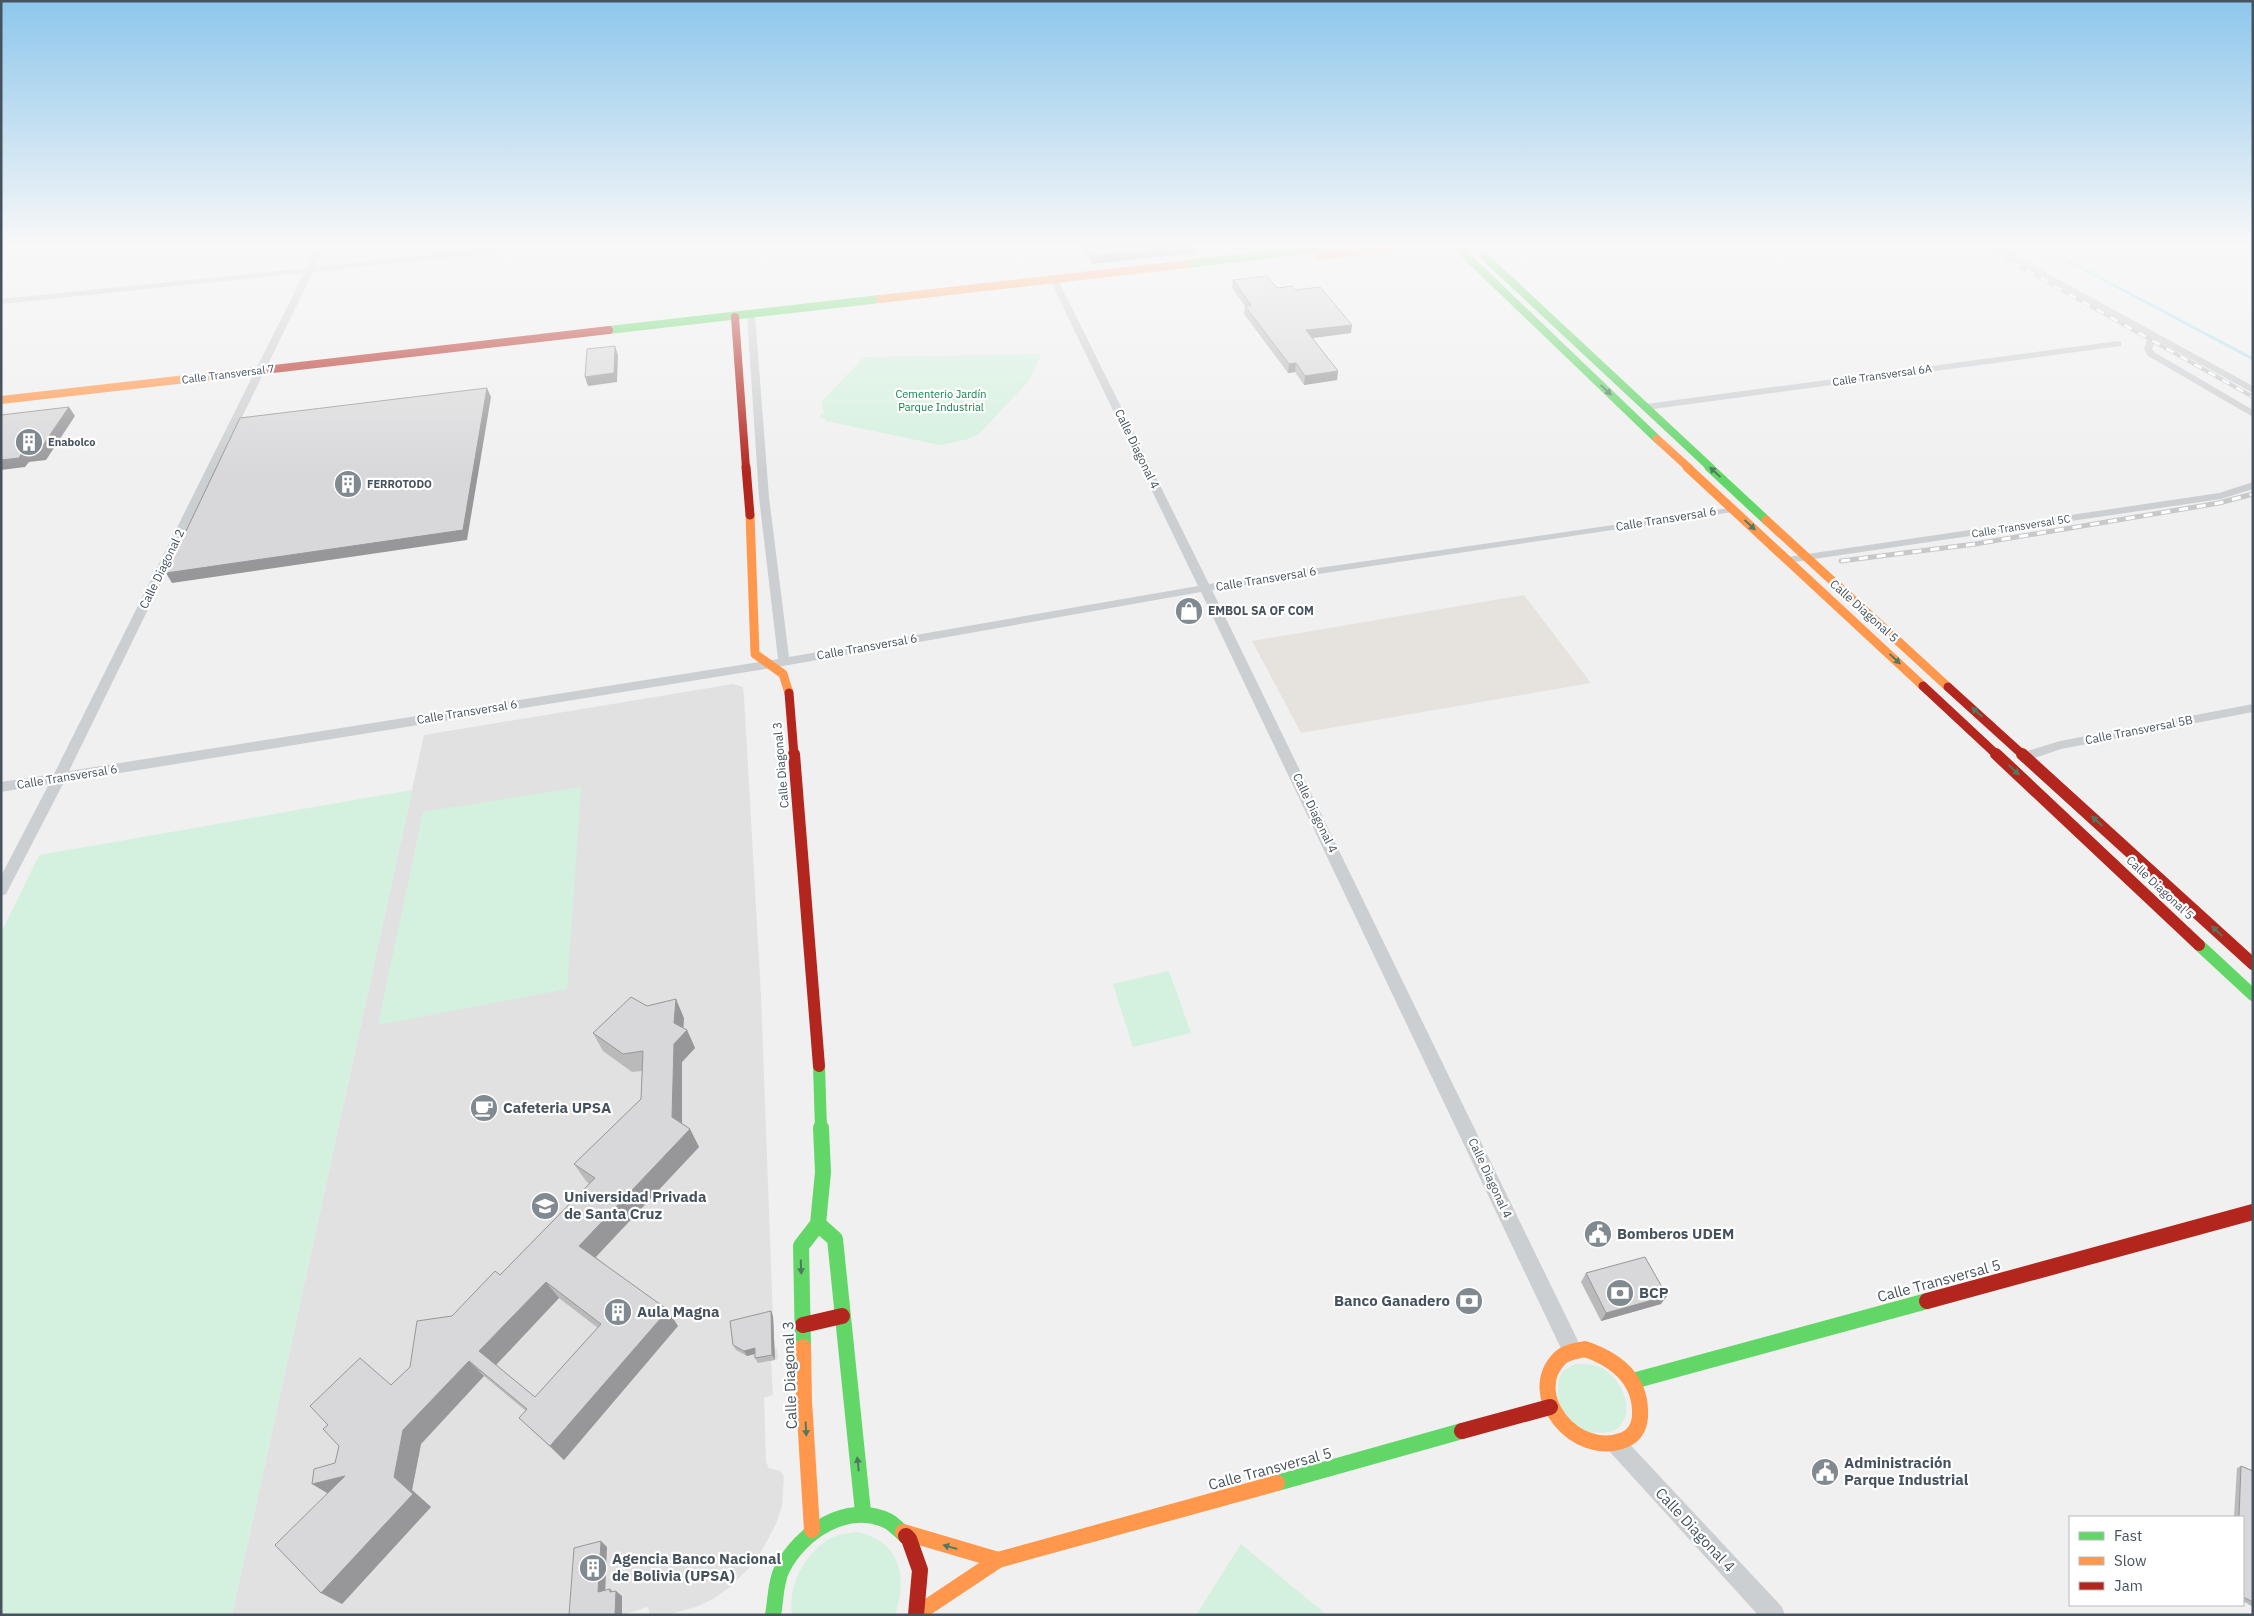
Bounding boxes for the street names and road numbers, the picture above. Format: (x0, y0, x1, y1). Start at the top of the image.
street label: Calle Transversal 7 (181, 361, 275, 387)
street label: Calle Transversal 6A (1831, 361, 1933, 389)
street label: Calle Diagonal 4 (1112, 407, 1163, 491)
street label: Calle Transversal 6 (1615, 503, 1717, 534)
street label: Calle Transversal 5C (1970, 511, 2072, 541)
street label: Calle Diagonal 2 (136, 527, 187, 611)
street label: Calle Transversal 6 (1215, 563, 1317, 594)
street label: Calle Diagonal 5 (1827, 576, 1902, 645)
street label: Calle Transversal 6 (816, 630, 918, 663)
street label: Calle Transversal 6 (416, 696, 518, 727)
street label: Calle Transversal 5B (2084, 712, 2194, 747)
street label: Calle Diagonal 3 (769, 721, 792, 809)
street label: Calle Transversal 6 (16, 761, 118, 792)
street label: Calle Diagonal 4 (1290, 771, 1341, 855)
street label: Calle Diagonal 5 (2124, 853, 2197, 923)
street label: Calle Diagonal 4 (1465, 1135, 1516, 1220)
street label: Calle Transversal 5 (1875, 1255, 2003, 1306)
street label: Calle Diagonal 3 (778, 1321, 801, 1430)
street label: Calle Transversal 5 (1206, 1443, 1334, 1494)
street label: Calle Diagonal 4 (1651, 1484, 1739, 1576)

